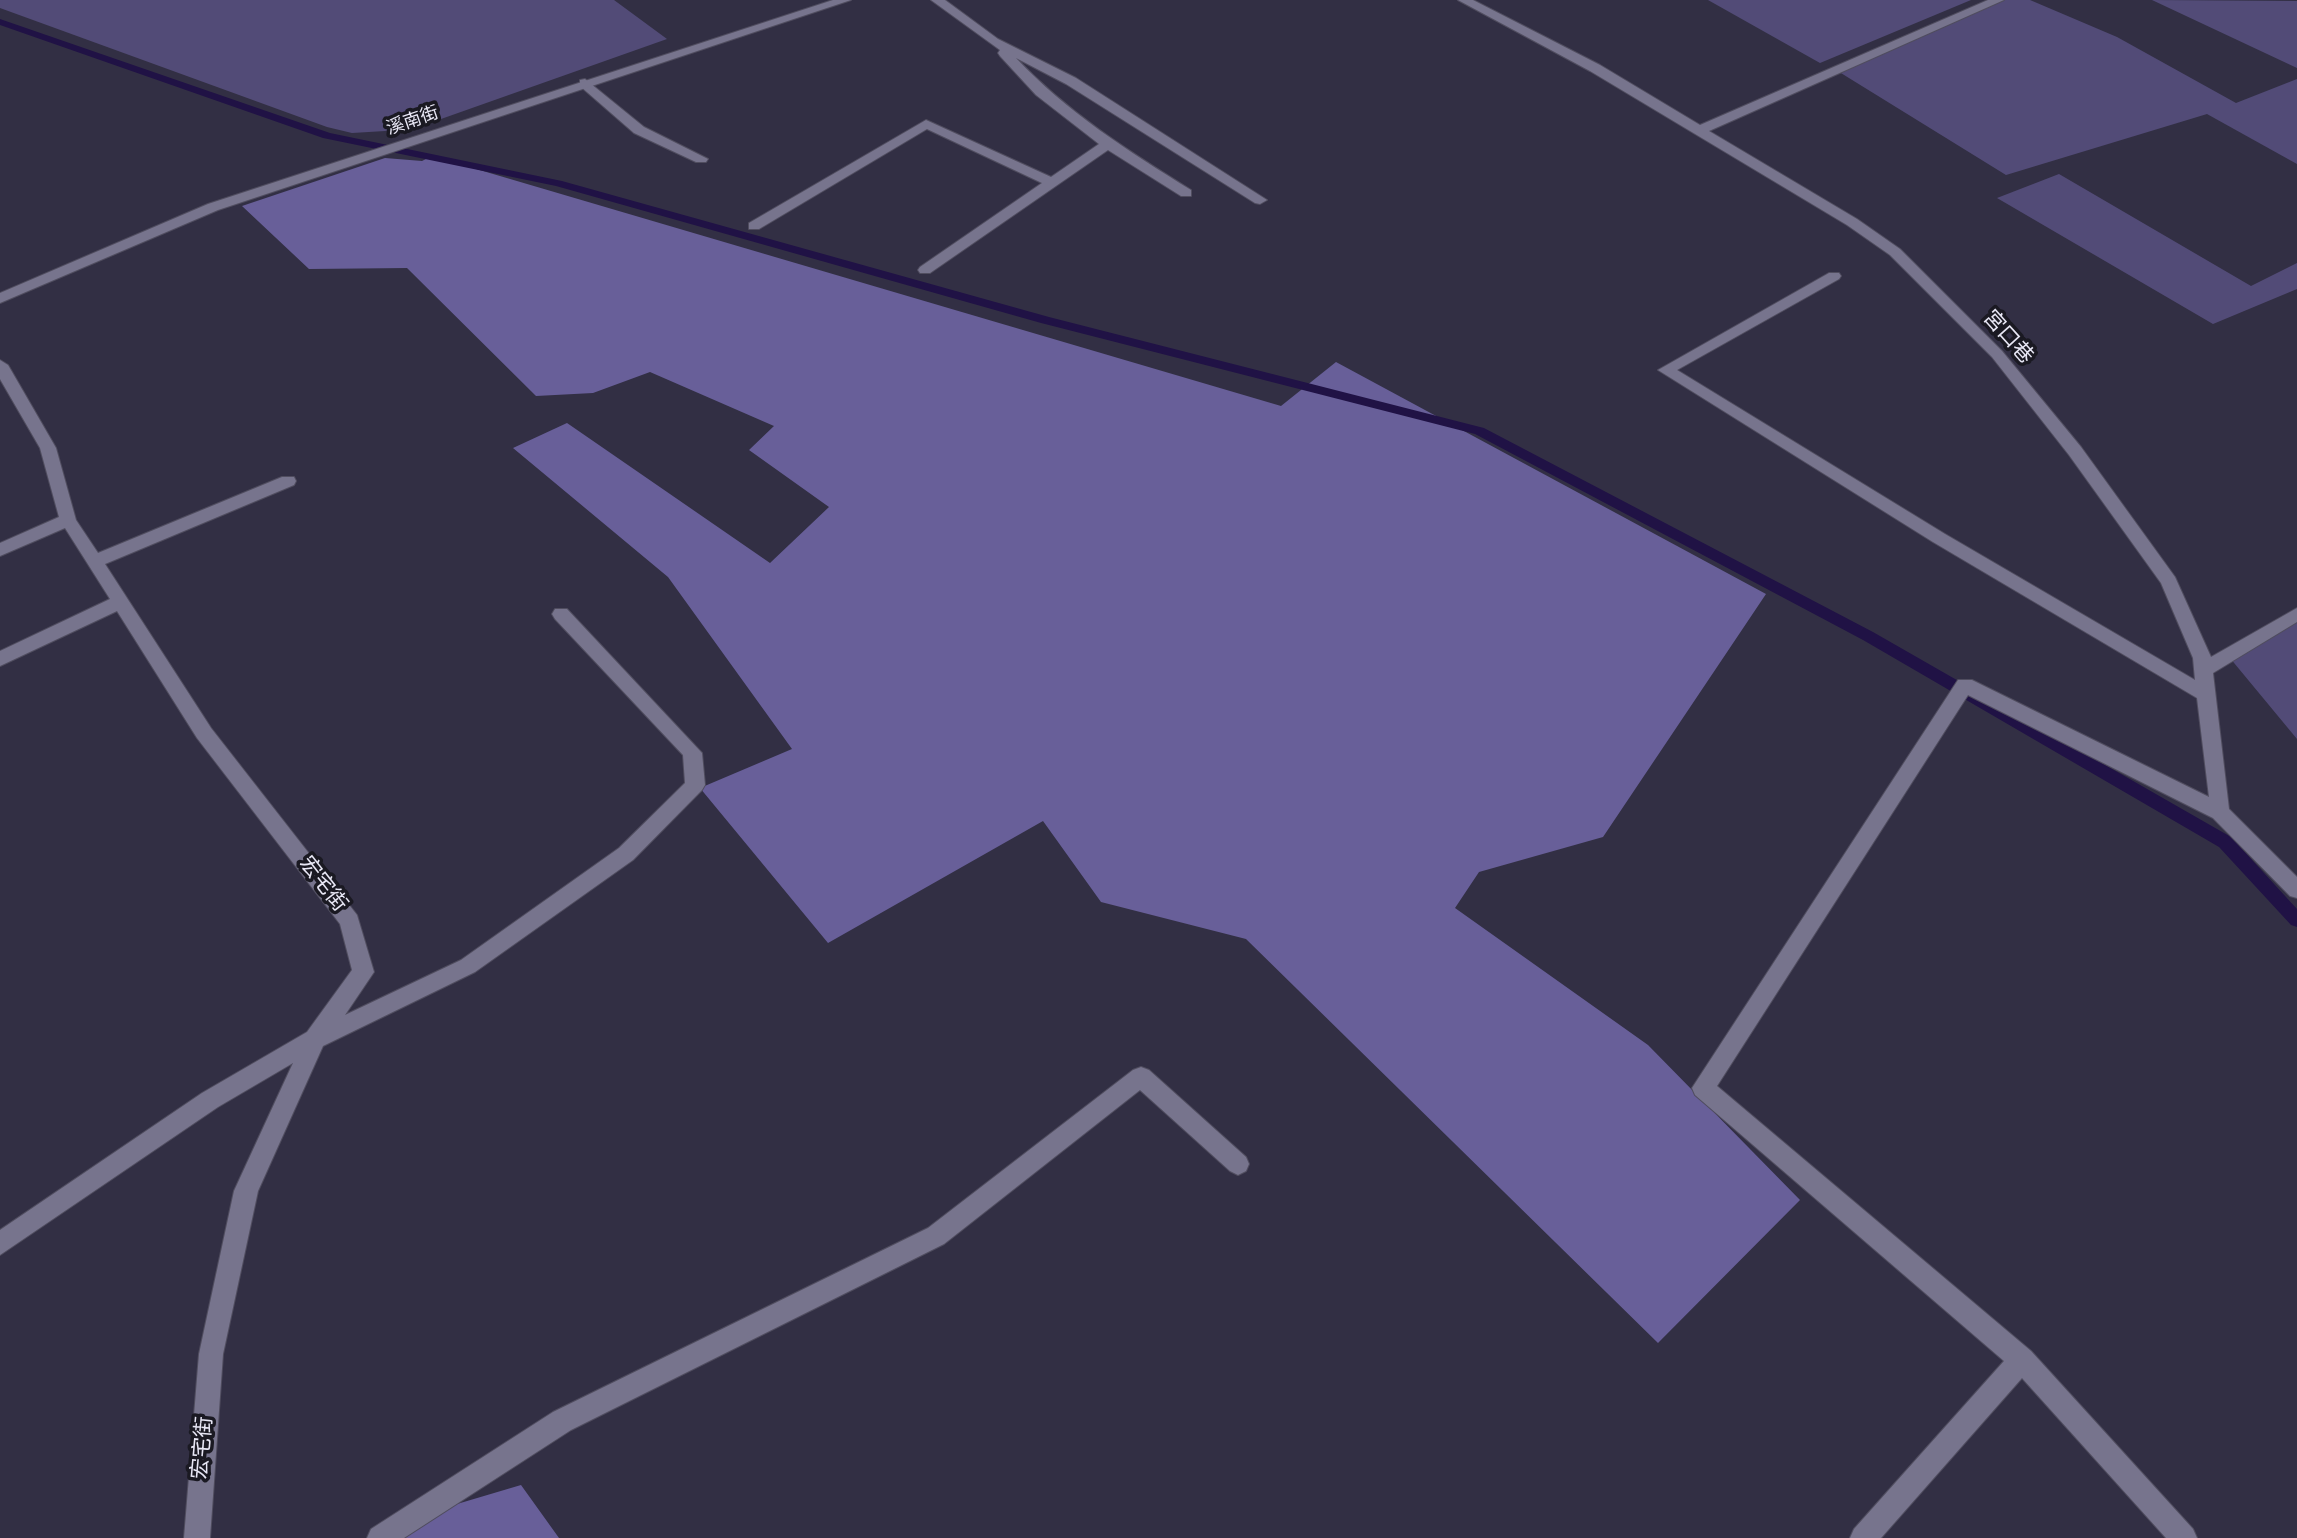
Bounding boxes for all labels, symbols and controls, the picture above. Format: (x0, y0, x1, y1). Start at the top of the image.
street label: 溪南街 (384, 103, 442, 141)
street label: 宮口巷 (1977, 306, 2037, 370)
street label: 宏宅街 (293, 852, 351, 918)
street label: 宏宅街 (189, 1416, 219, 1480)

